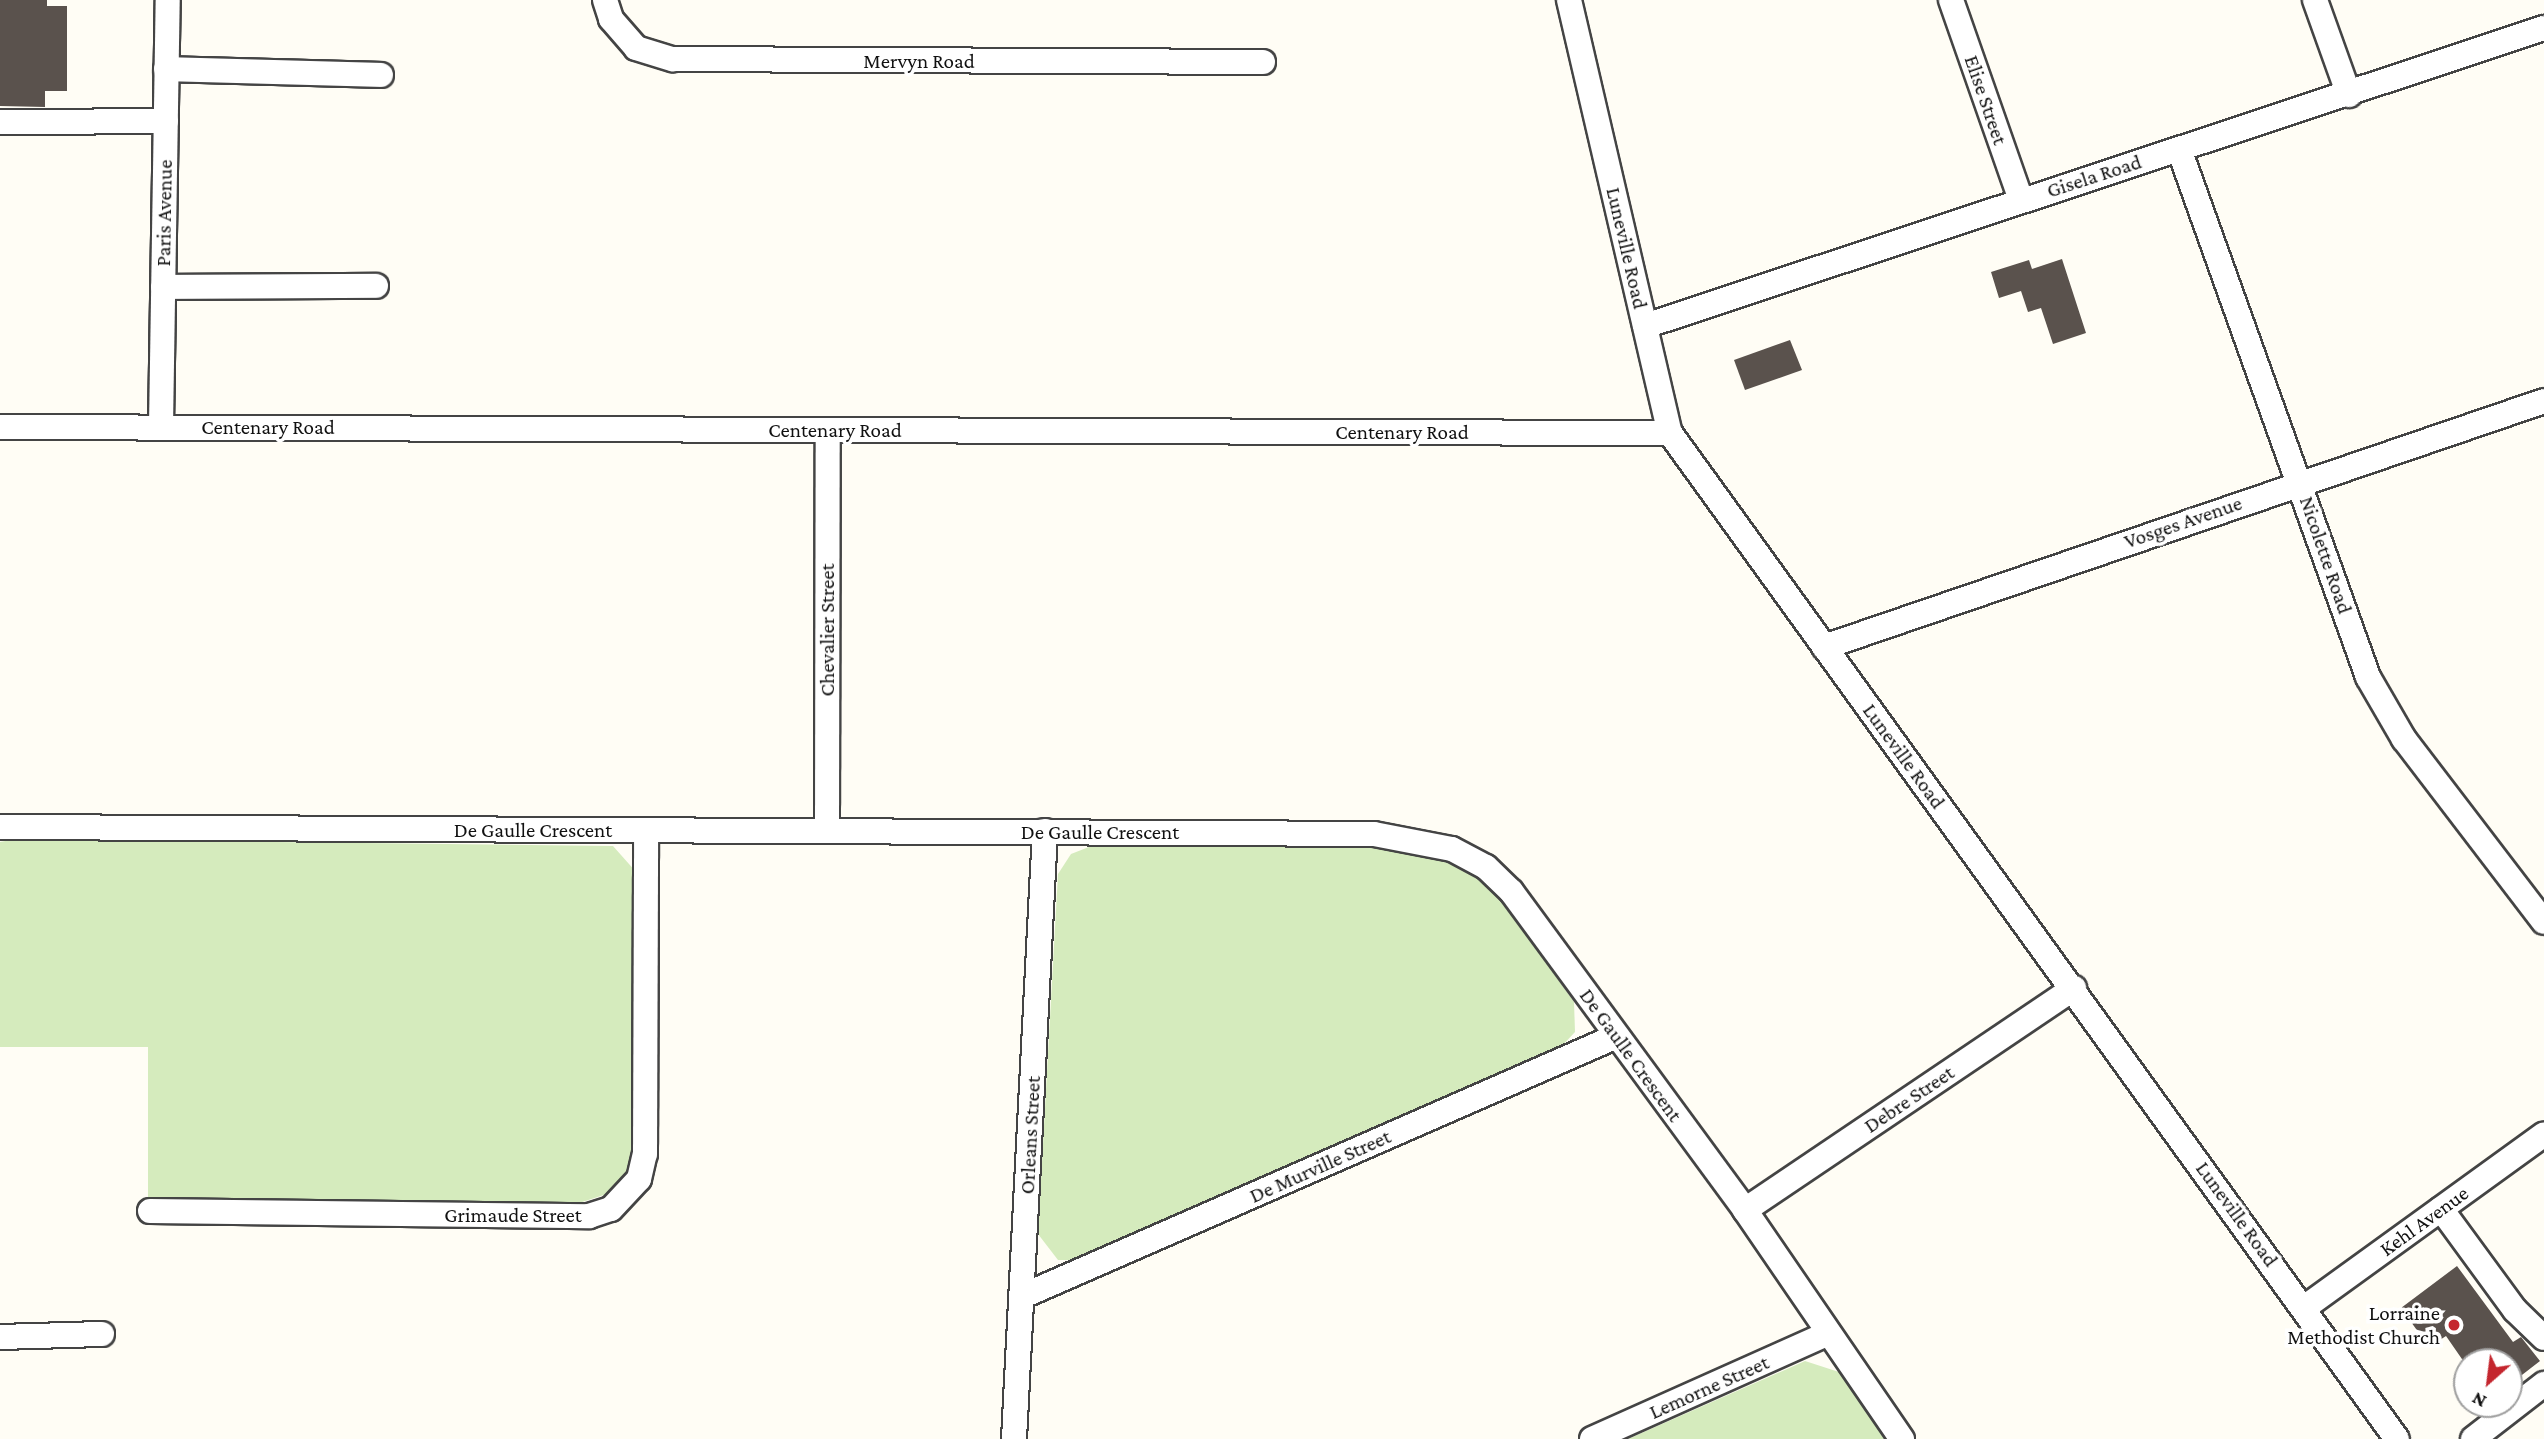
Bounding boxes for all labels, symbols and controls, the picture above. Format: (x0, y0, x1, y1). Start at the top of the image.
street label: Mervyn Road (863, 48, 975, 74)
street label: Elise Street (1959, 52, 2013, 148)
street label: Gisela Road (2044, 149, 2144, 203)
street label: Paris Avenue (150, 159, 178, 267)
street label: Luneville Road (1601, 185, 1653, 311)
street label: Centenary Road (201, 414, 335, 440)
street label: Centenary Road (768, 417, 902, 443)
street label: Centenary Road (1335, 419, 1469, 445)
street label: Vosges Avenue (2121, 490, 2245, 554)
street label: Nicolette Road (2294, 493, 2358, 617)
street label: Chevalier Street (814, 564, 840, 696)
street label: Luneville Road (1857, 698, 1951, 814)
street label: De Gaulle Crescent (454, 817, 612, 843)
street label: De Gaulle Crescent (1021, 819, 1179, 845)
street label: De Gaulle Crescent (1574, 984, 1688, 1126)
street label: Debre Street (1859, 1060, 1959, 1138)
street label: Orleans Street (1014, 1075, 1046, 1195)
street label: De Murville Street (1246, 1124, 1394, 1208)
street label: Luneville Road (2190, 1156, 2284, 1272)
street label: Kehl Avenue (2375, 1180, 2473, 1262)
street label: Grimaude Street (444, 1202, 582, 1228)
place label: Lorraine Methodist Church (2287, 1300, 2440, 1350)
marker: Lorraine Methodist Church (2446, 1317, 2462, 1333)
north arrow (2453, 1348, 2523, 1418)
street label: Lemorne Street (1645, 1349, 1773, 1425)
text: N (2468, 1388, 2490, 1413)

